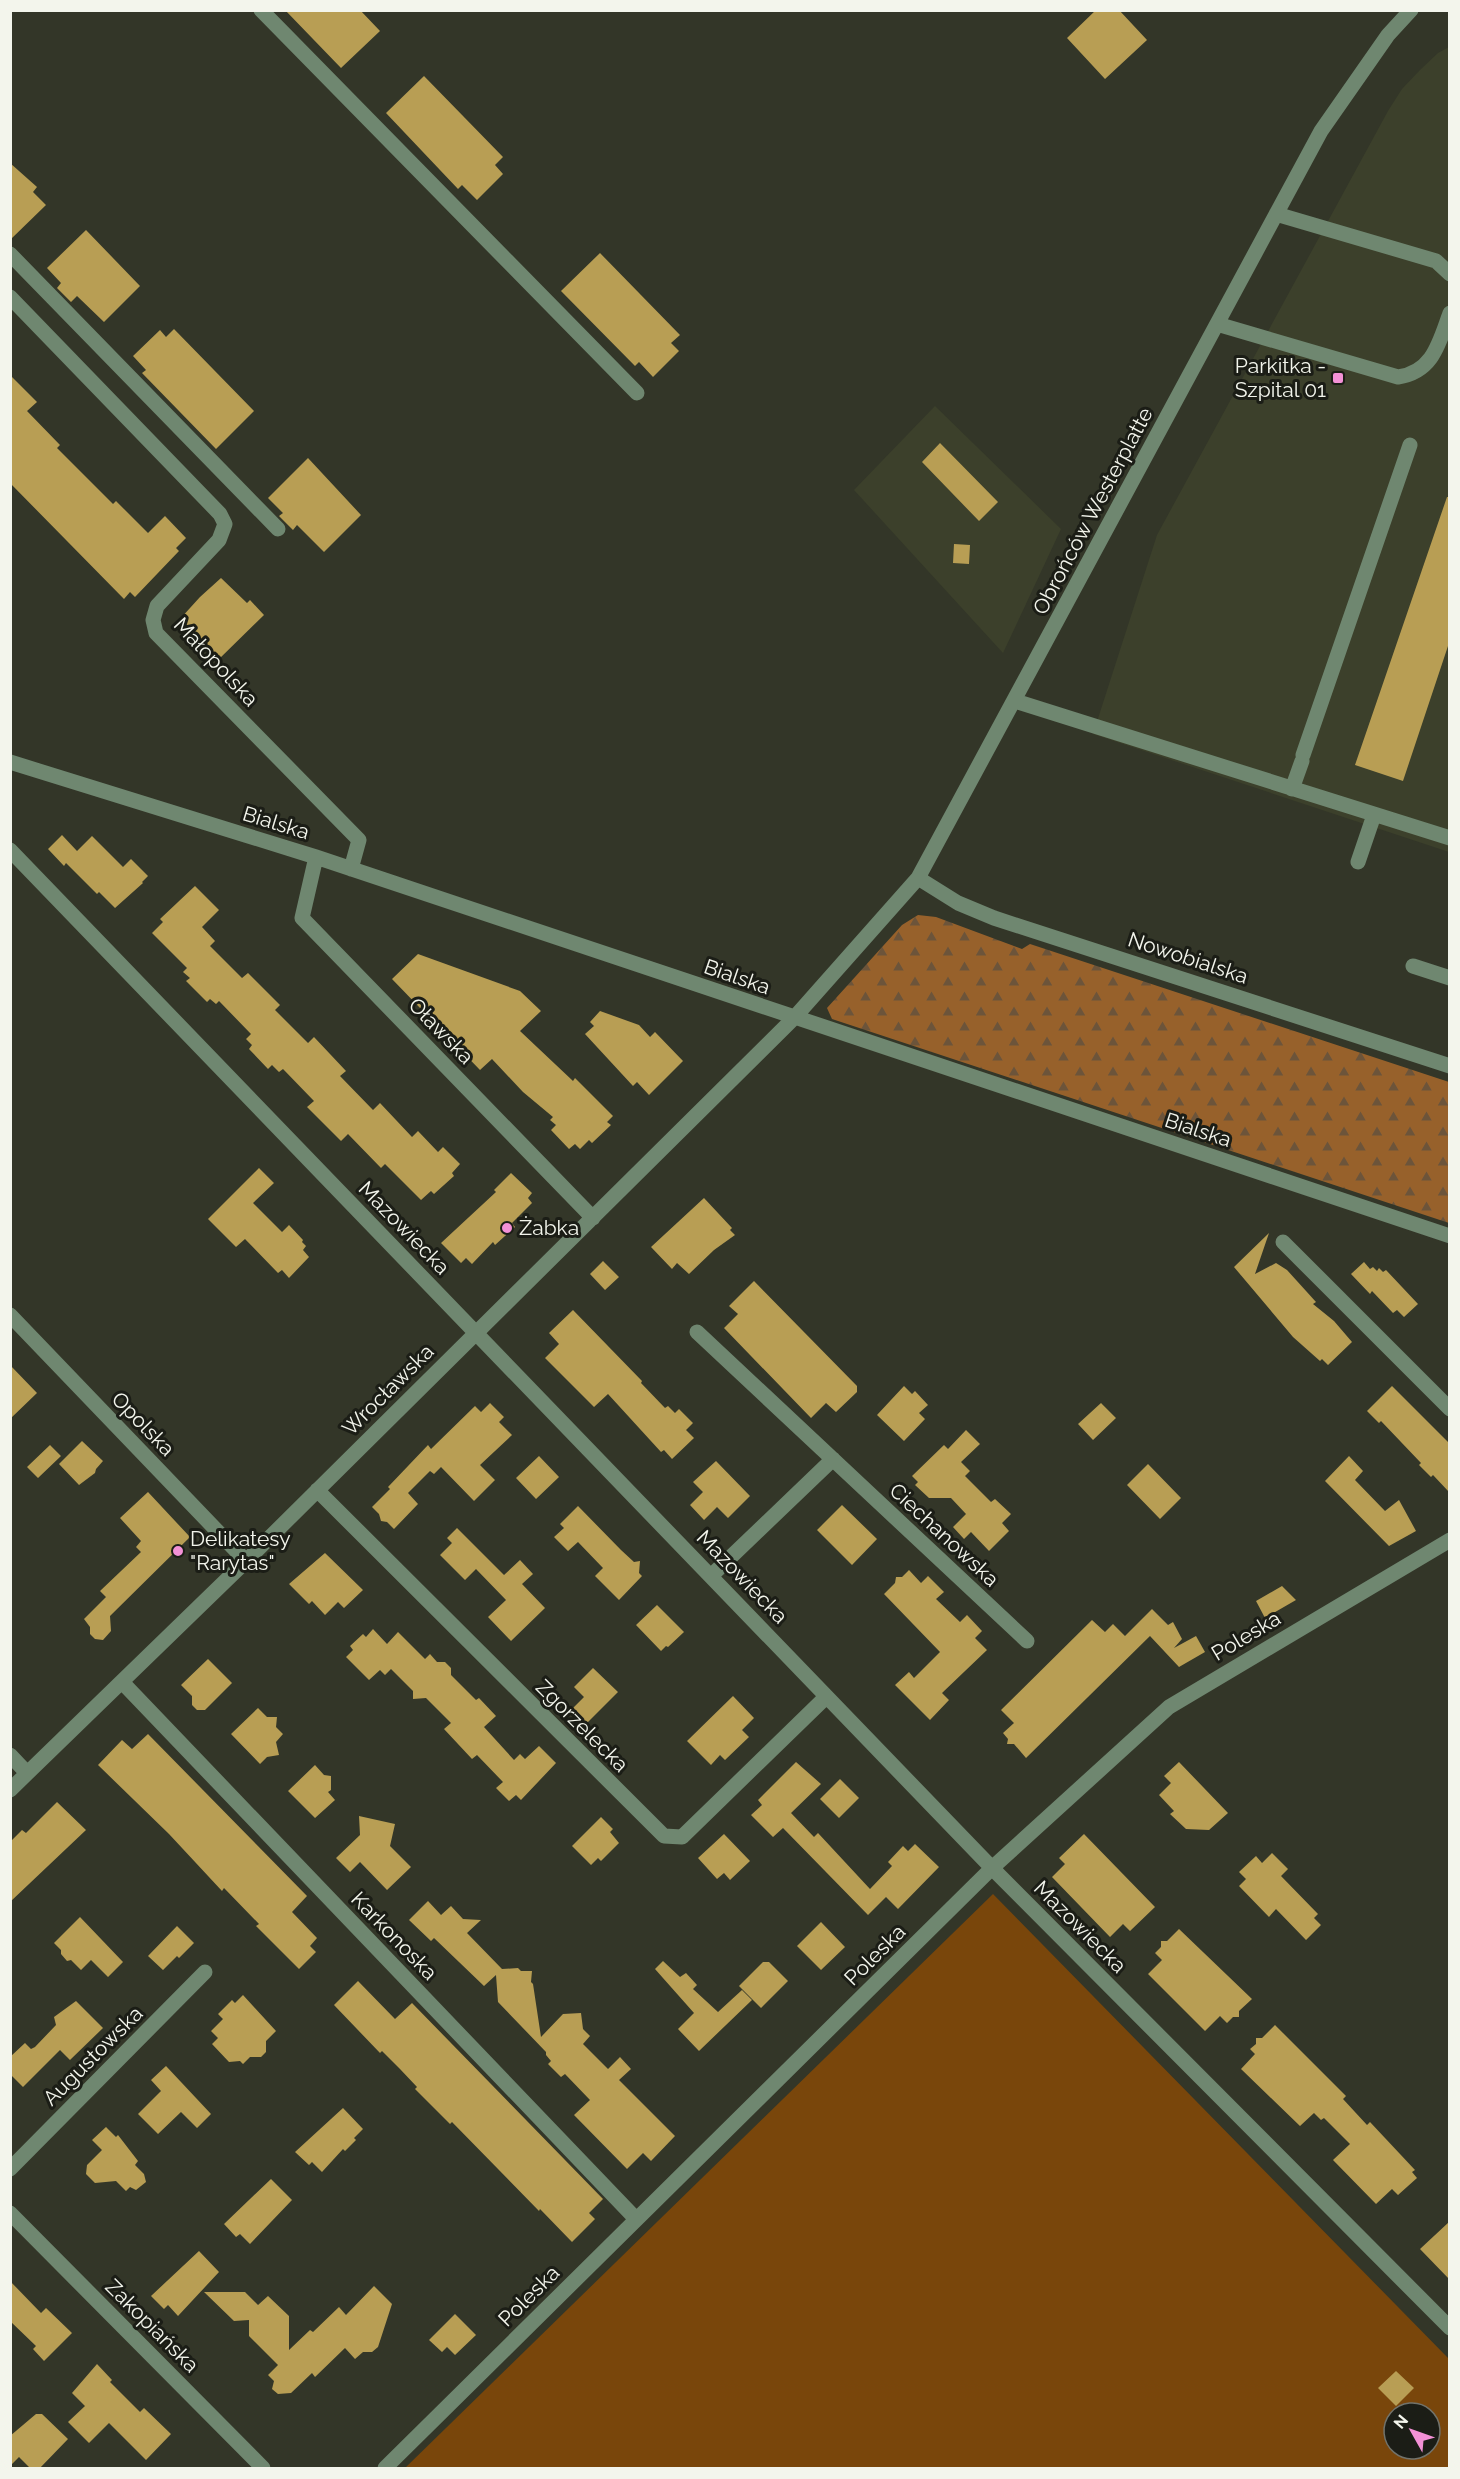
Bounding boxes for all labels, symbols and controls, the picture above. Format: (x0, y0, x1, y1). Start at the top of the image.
place label: Parkitka - Szpital 01 (1235, 353, 1326, 402)
marker: Parkitka - Szpital 01 (1331, 371, 1345, 385)
street label: Obrońców Westerplatte (1027, 403, 1158, 619)
street label: Małopolska (169, 612, 264, 711)
street label: Bialska (240, 801, 313, 844)
street label: Nowobialska (1125, 926, 1251, 989)
street label: Bialska (701, 954, 774, 999)
street label: Oławska (404, 992, 479, 1069)
street label: Bialska (1162, 1107, 1235, 1152)
street label: Mazowiecka (354, 1176, 455, 1280)
place label: Żabka (519, 1215, 579, 1240)
marker: Żabka (500, 1221, 514, 1235)
street label: Wrocławska (337, 1339, 439, 1441)
street label: Opolska (107, 1386, 180, 1461)
street label: Ciechanowska (884, 1478, 1004, 1592)
street label: Mazowiecka (692, 1525, 793, 1629)
place label: Delikatesy "Rarytas" (190, 1526, 291, 1575)
marker: Delikatesy "Rarytas" (171, 1544, 185, 1558)
street label: Poleska (1207, 1605, 1285, 1666)
street label: Zgorzelecka (531, 1674, 634, 1777)
street label: Mazowiecka (1029, 1875, 1132, 1978)
street label: Karkonoska (346, 1886, 443, 1985)
street label: Poleska (839, 1919, 910, 1990)
street label: Augustowska (38, 2001, 148, 2111)
street label: Poleska (493, 2260, 564, 2331)
street label: Zakopiańska (101, 2274, 204, 2377)
north arrow (1382, 2401, 1442, 2461)
text: N (1390, 2411, 1412, 2432)

